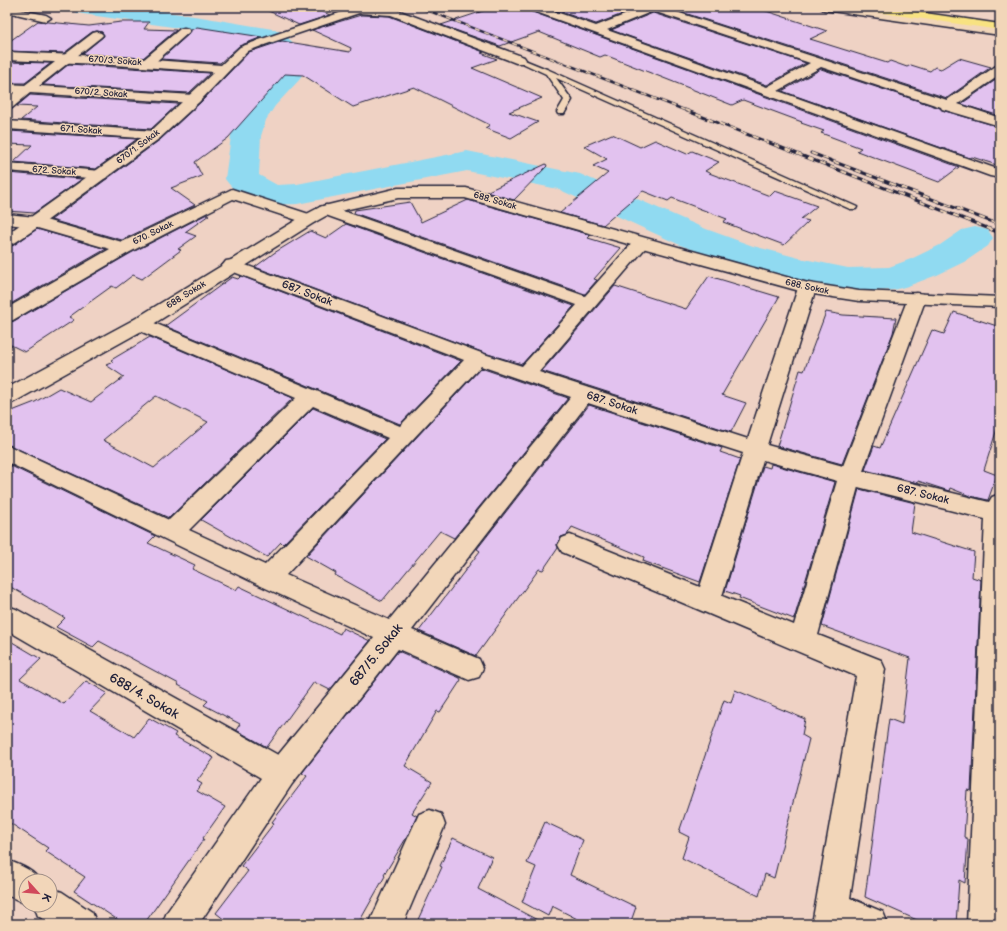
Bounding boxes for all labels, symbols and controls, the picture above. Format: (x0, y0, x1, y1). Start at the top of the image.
street label: 670/3. Sokak (88, 54, 142, 68)
street label: 670/2. Sokak (74, 86, 128, 100)
street label: 671. Sokak (60, 123, 103, 137)
street label: 670/1. Sokak (114, 127, 162, 167)
street label: 672. Sokak (32, 164, 77, 178)
street label: 688. Sokak (472, 190, 518, 213)
street label: 670. Sokak (131, 218, 175, 247)
street label: 687. Sokak (280, 277, 335, 309)
street label: 688. Sokak (784, 277, 830, 297)
street label: 688. Sokak (164, 278, 208, 311)
street label: 687. Sokak (585, 389, 640, 418)
street label: 687. Sokak (896, 481, 951, 507)
street label: 687/5. Sokak (346, 620, 407, 690)
street label: 688/4. Sokak (106, 670, 182, 723)
north arrow (18, 873, 58, 913)
text: K (39, 891, 54, 904)

